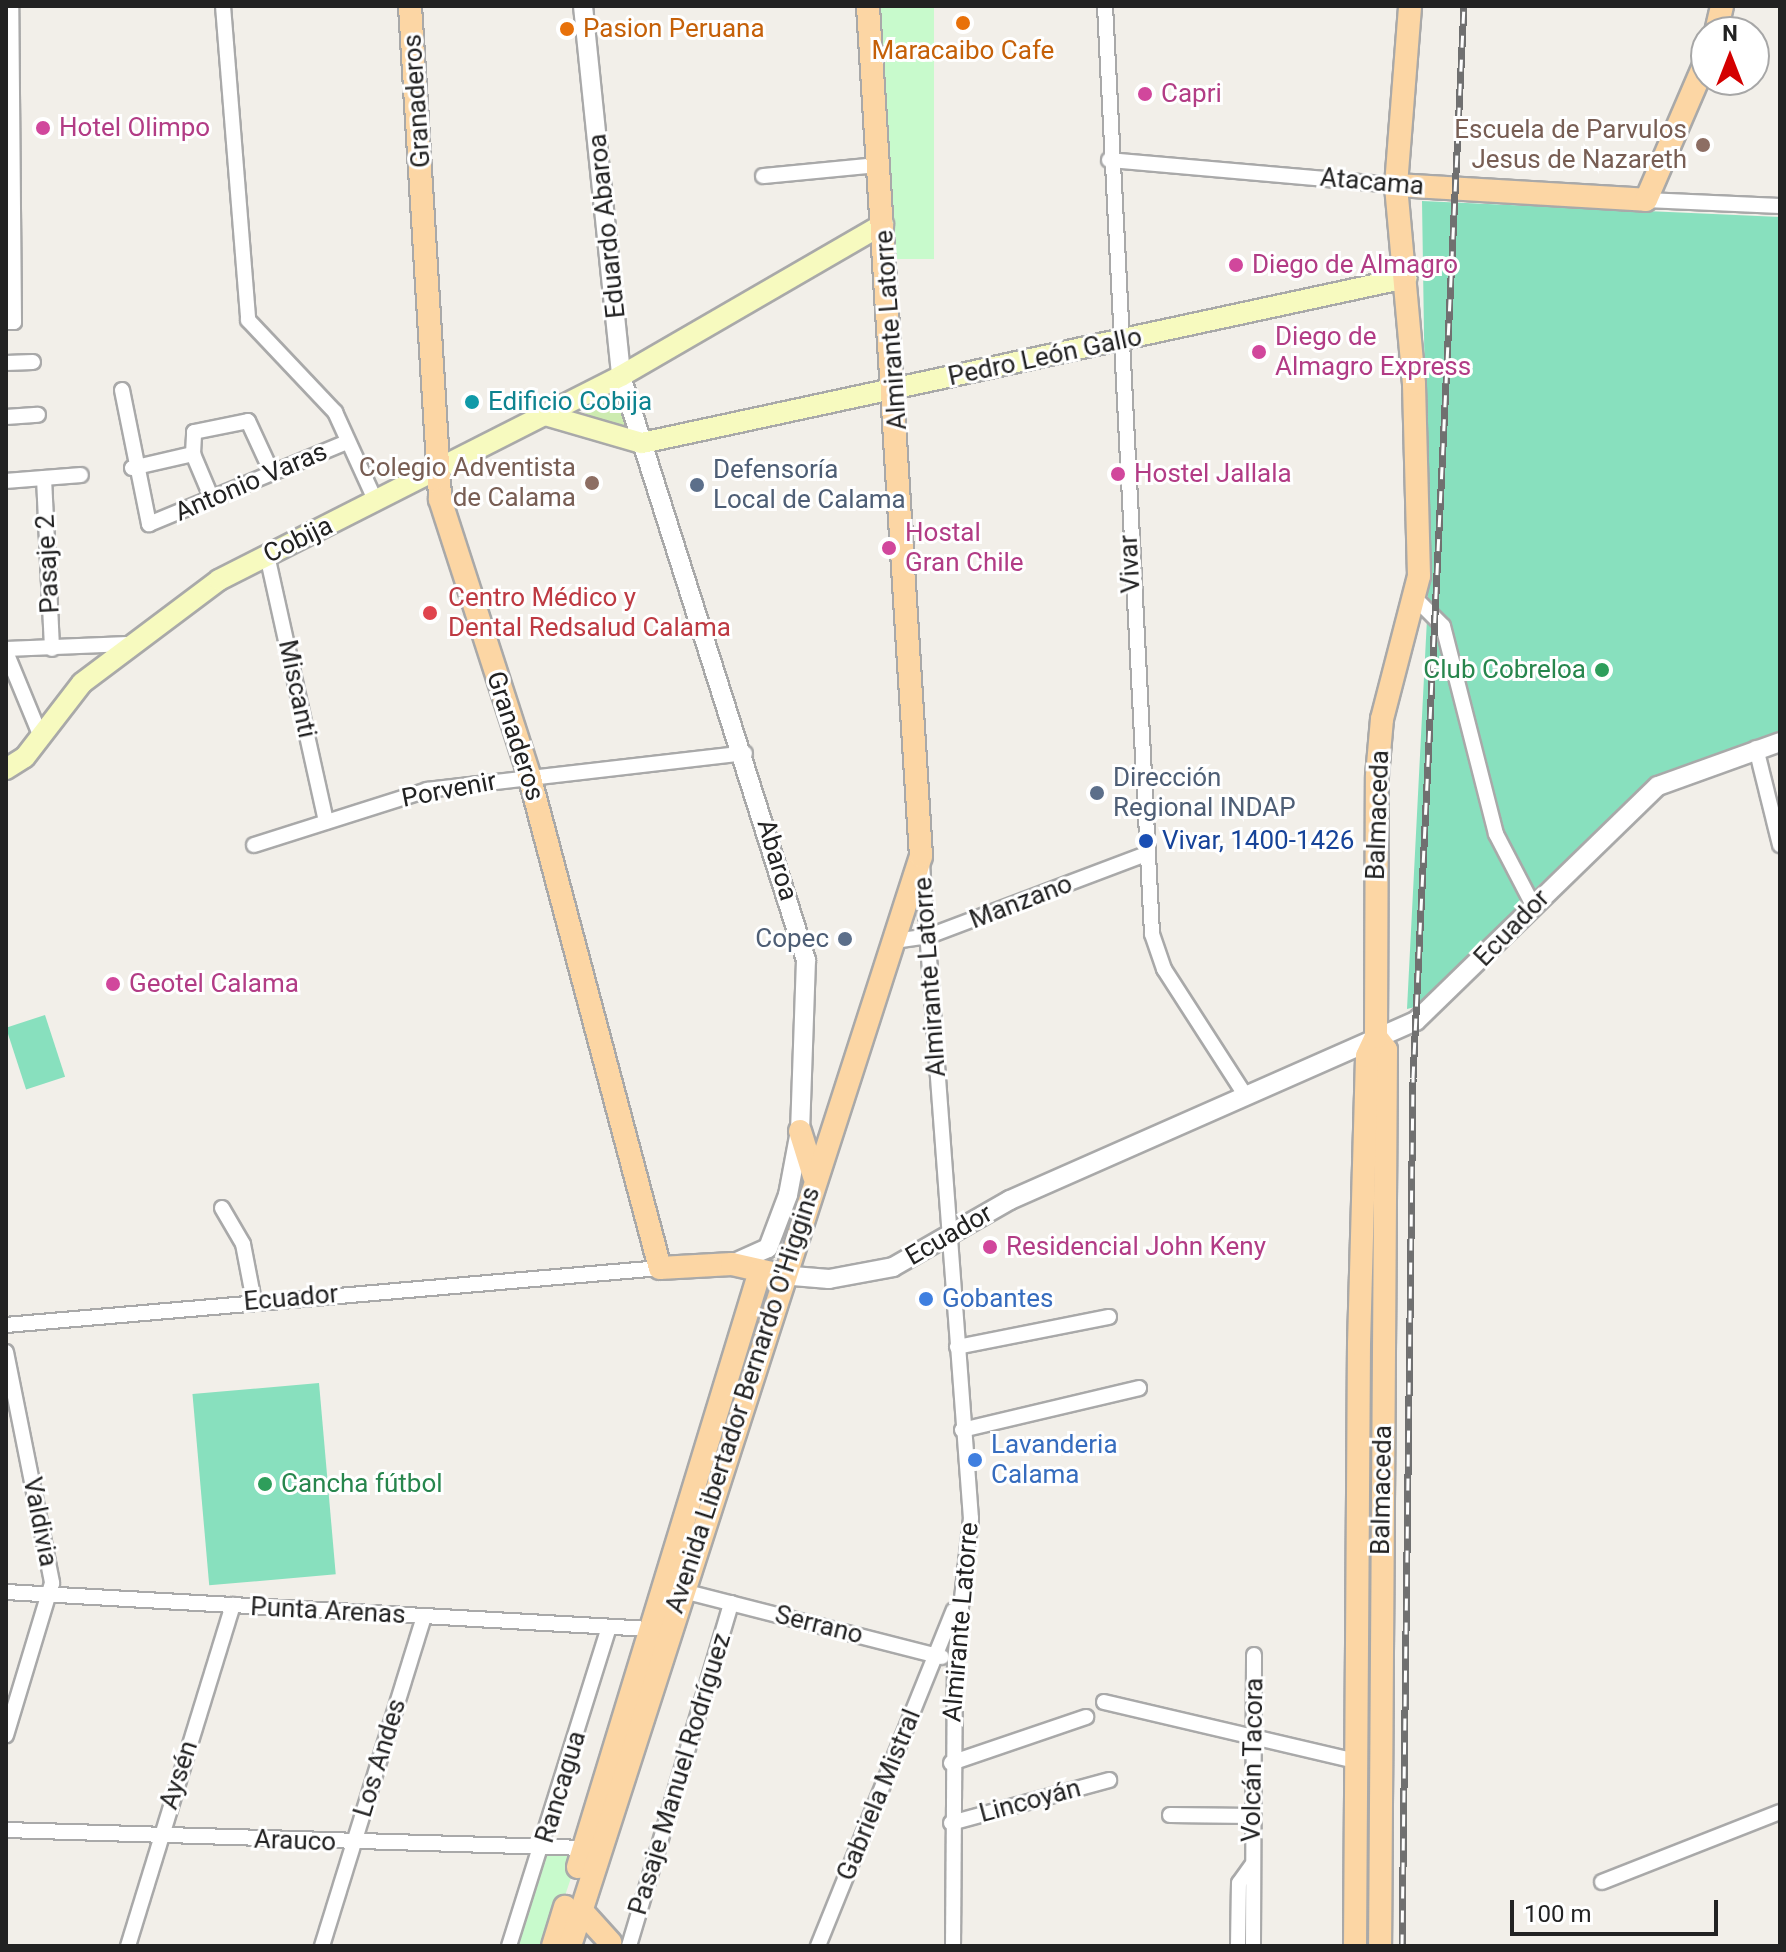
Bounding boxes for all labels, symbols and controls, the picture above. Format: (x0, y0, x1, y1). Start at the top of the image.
place label: Pasion Peruana (583, 13, 765, 45)
marker: Maracaibo Cafe (954, 14, 972, 32)
north arrow (1690, 16, 1770, 96)
marker: Pasion Peruana (558, 20, 576, 38)
text: N (1722, 21, 1738, 46)
street label: Granaderos (397, 33, 437, 169)
place label: Maracaibo Cafe (872, 35, 1054, 67)
place label: Capri (1161, 78, 1222, 110)
marker: Capri (1136, 85, 1154, 103)
place label: Hotel Olimpo (59, 112, 210, 144)
place label: Escuela de Parvulos Jesus de Nazareth (1454, 114, 1687, 176)
marker: Hotel Olimpo (34, 119, 52, 137)
street label: Eduardo Abaroa (582, 132, 632, 320)
marker: Escuela de Parvulos Jesus de Nazareth (1694, 136, 1712, 154)
street label: Atacama (1319, 162, 1425, 202)
street label: Almirante Latorre (868, 229, 914, 431)
place label: Diego de Almagro (1252, 249, 1458, 281)
marker: Diego de Almagro (1227, 256, 1245, 274)
street label: Pedro León Gallo (945, 321, 1145, 393)
place label: Diego de Almagro Express (1275, 321, 1471, 382)
marker: Diego de Almagro Express (1250, 343, 1268, 361)
place label: Edificio Cobija (488, 386, 652, 418)
marker: Edificio Cobija (463, 393, 481, 411)
street label: Antonio Varas (170, 436, 332, 528)
place label: Colegio Adventista de Calama (359, 452, 576, 514)
place label: Defensoría Local de Calama (713, 454, 906, 516)
place label: Hostel Jallala (1134, 458, 1292, 490)
marker: Hostel Jallala (1109, 465, 1127, 483)
marker: Colegio Adventista de Calama (583, 474, 601, 492)
marker: Defensoría Local de Calama (688, 476, 706, 494)
street label: Cobija (258, 510, 338, 570)
street label: Pasaje 2 (30, 514, 66, 614)
place label: Hostal Gran Chile (905, 517, 1024, 578)
street label: Vivar (1113, 534, 1147, 594)
marker: Hostal Gran Chile (880, 539, 898, 557)
place label: Centro Médico y Dental Redsalud Calama (448, 582, 731, 644)
marker: Centro Médico y Dental Redsalud Calama (419, 602, 441, 624)
street label: Miscanti (271, 637, 323, 741)
place label: Club Cobreloa (1423, 654, 1586, 686)
marker: Club Cobreloa (1593, 661, 1611, 679)
street label: Granaderos (479, 668, 551, 804)
street label: Balmaceda (1360, 750, 1396, 880)
place label: Dirección Regional INDAP (1113, 762, 1296, 824)
street label: Porvenir (399, 766, 499, 814)
marker: Dirección Regional INDAP (1088, 784, 1106, 802)
street label: Abaroa (750, 816, 804, 904)
place label: Vivar, 1400-1426 (1162, 825, 1354, 857)
marker: Vivar, 1400-1426 (1137, 832, 1155, 850)
street label: Manzano (965, 868, 1077, 936)
street label: Almirante Latorre (907, 876, 953, 1078)
street label: Ecuador (1468, 883, 1556, 973)
place label: Copec (755, 923, 829, 955)
marker: Copec (836, 930, 854, 948)
place label: Geotel Calama (129, 968, 299, 1000)
marker: Geotel Calama (104, 975, 122, 993)
street label: Avenida Libertador Bernardo O'Higgins (659, 1183, 827, 1617)
street label: Ecuador (900, 1198, 998, 1272)
place label: Residencial John Keny (1006, 1231, 1266, 1263)
marker: Residencial John Keny (981, 1238, 999, 1256)
street label: Ecuador (242, 1278, 340, 1318)
place label: Gobantes (942, 1283, 1053, 1315)
marker: Gobantes (917, 1290, 935, 1308)
street label: Balmaceda (1365, 1425, 1399, 1555)
place label: Lavanderia Calama (991, 1429, 1118, 1490)
marker: Lavanderia Calama (966, 1451, 984, 1469)
place label: Cancha fútbol (281, 1468, 443, 1500)
street label: Valdivia (16, 1475, 64, 1569)
marker: Cancha fútbol (256, 1475, 274, 1493)
street label: Almirante Latorre (937, 1521, 985, 1723)
street label: Punta Arenas (250, 1591, 406, 1631)
street label: Serrano (772, 1599, 866, 1651)
street label: Pasaje Manuel Rodríguez (622, 1629, 738, 1919)
street label: Volcán Tacora (1236, 1677, 1270, 1843)
street label: Los Andes (347, 1695, 413, 1821)
street label: Gabriela Mistral (830, 1705, 928, 1885)
street label: Rancagua (529, 1727, 593, 1847)
street label: Aysén (153, 1737, 205, 1813)
street label: Lincoyán (976, 1773, 1084, 1829)
street label: Arauco (253, 1824, 337, 1858)
scale bar (1514, 1884, 1722, 1934)
text: 100 m (1524, 1900, 1591, 1928)

